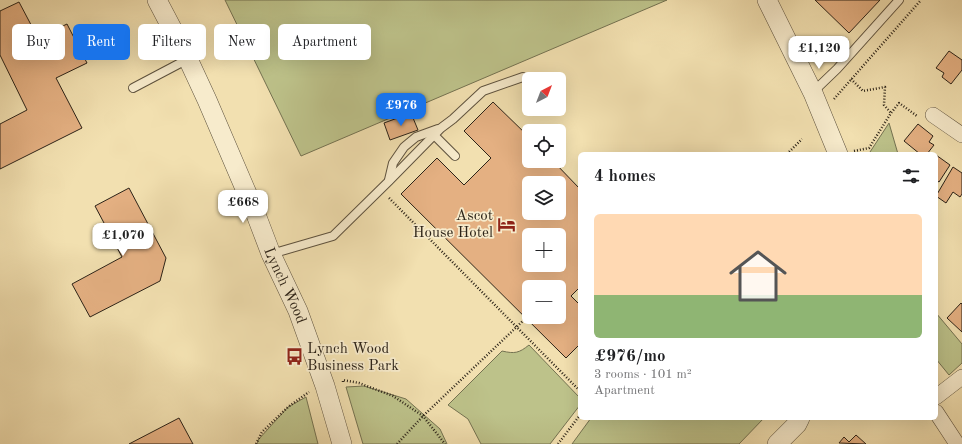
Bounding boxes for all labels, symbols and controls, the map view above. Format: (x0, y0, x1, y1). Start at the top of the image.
chip: Buy (12, 24, 65, 60)
chip: Rent (73, 24, 130, 60)
chip: Filters (138, 24, 206, 60)
chip: New (214, 24, 270, 60)
chip: Apartment (278, 24, 371, 60)
pin: £1,120 (786, 36, 852, 70)
text: £1,120 (797, 42, 841, 55)
north arrow (522, 72, 566, 116)
map controls (522, 72, 566, 324)
pin: £976 (377, 93, 425, 127)
text: £976 (385, 99, 417, 112)
button: locate (522, 124, 566, 168)
icon: filters (900, 165, 922, 187)
text: 4 homes (594, 168, 656, 185)
button: layers (522, 176, 566, 220)
pin: £668 (219, 190, 267, 224)
text: £668 (227, 196, 259, 209)
place label: Ascot House Hotel (413, 209, 493, 241)
hotel icon: Ascot House Hotel (496, 214, 516, 234)
pin: £1,070 (90, 223, 156, 257)
button: + (522, 228, 566, 272)
text: £1,070 (101, 229, 145, 242)
icon: home (722, 240, 794, 312)
street label: Lynch Wood (260, 245, 308, 326)
button: − (522, 280, 566, 324)
place label: Lynch Wood Business Park (307, 342, 399, 374)
bus stop icon: Lynch Wood Business Park (284, 347, 304, 367)
text: £976/mo (594, 348, 666, 365)
text: 3 rooms · 101 m² (594, 368, 692, 381)
text: Apartment (594, 384, 655, 397)

